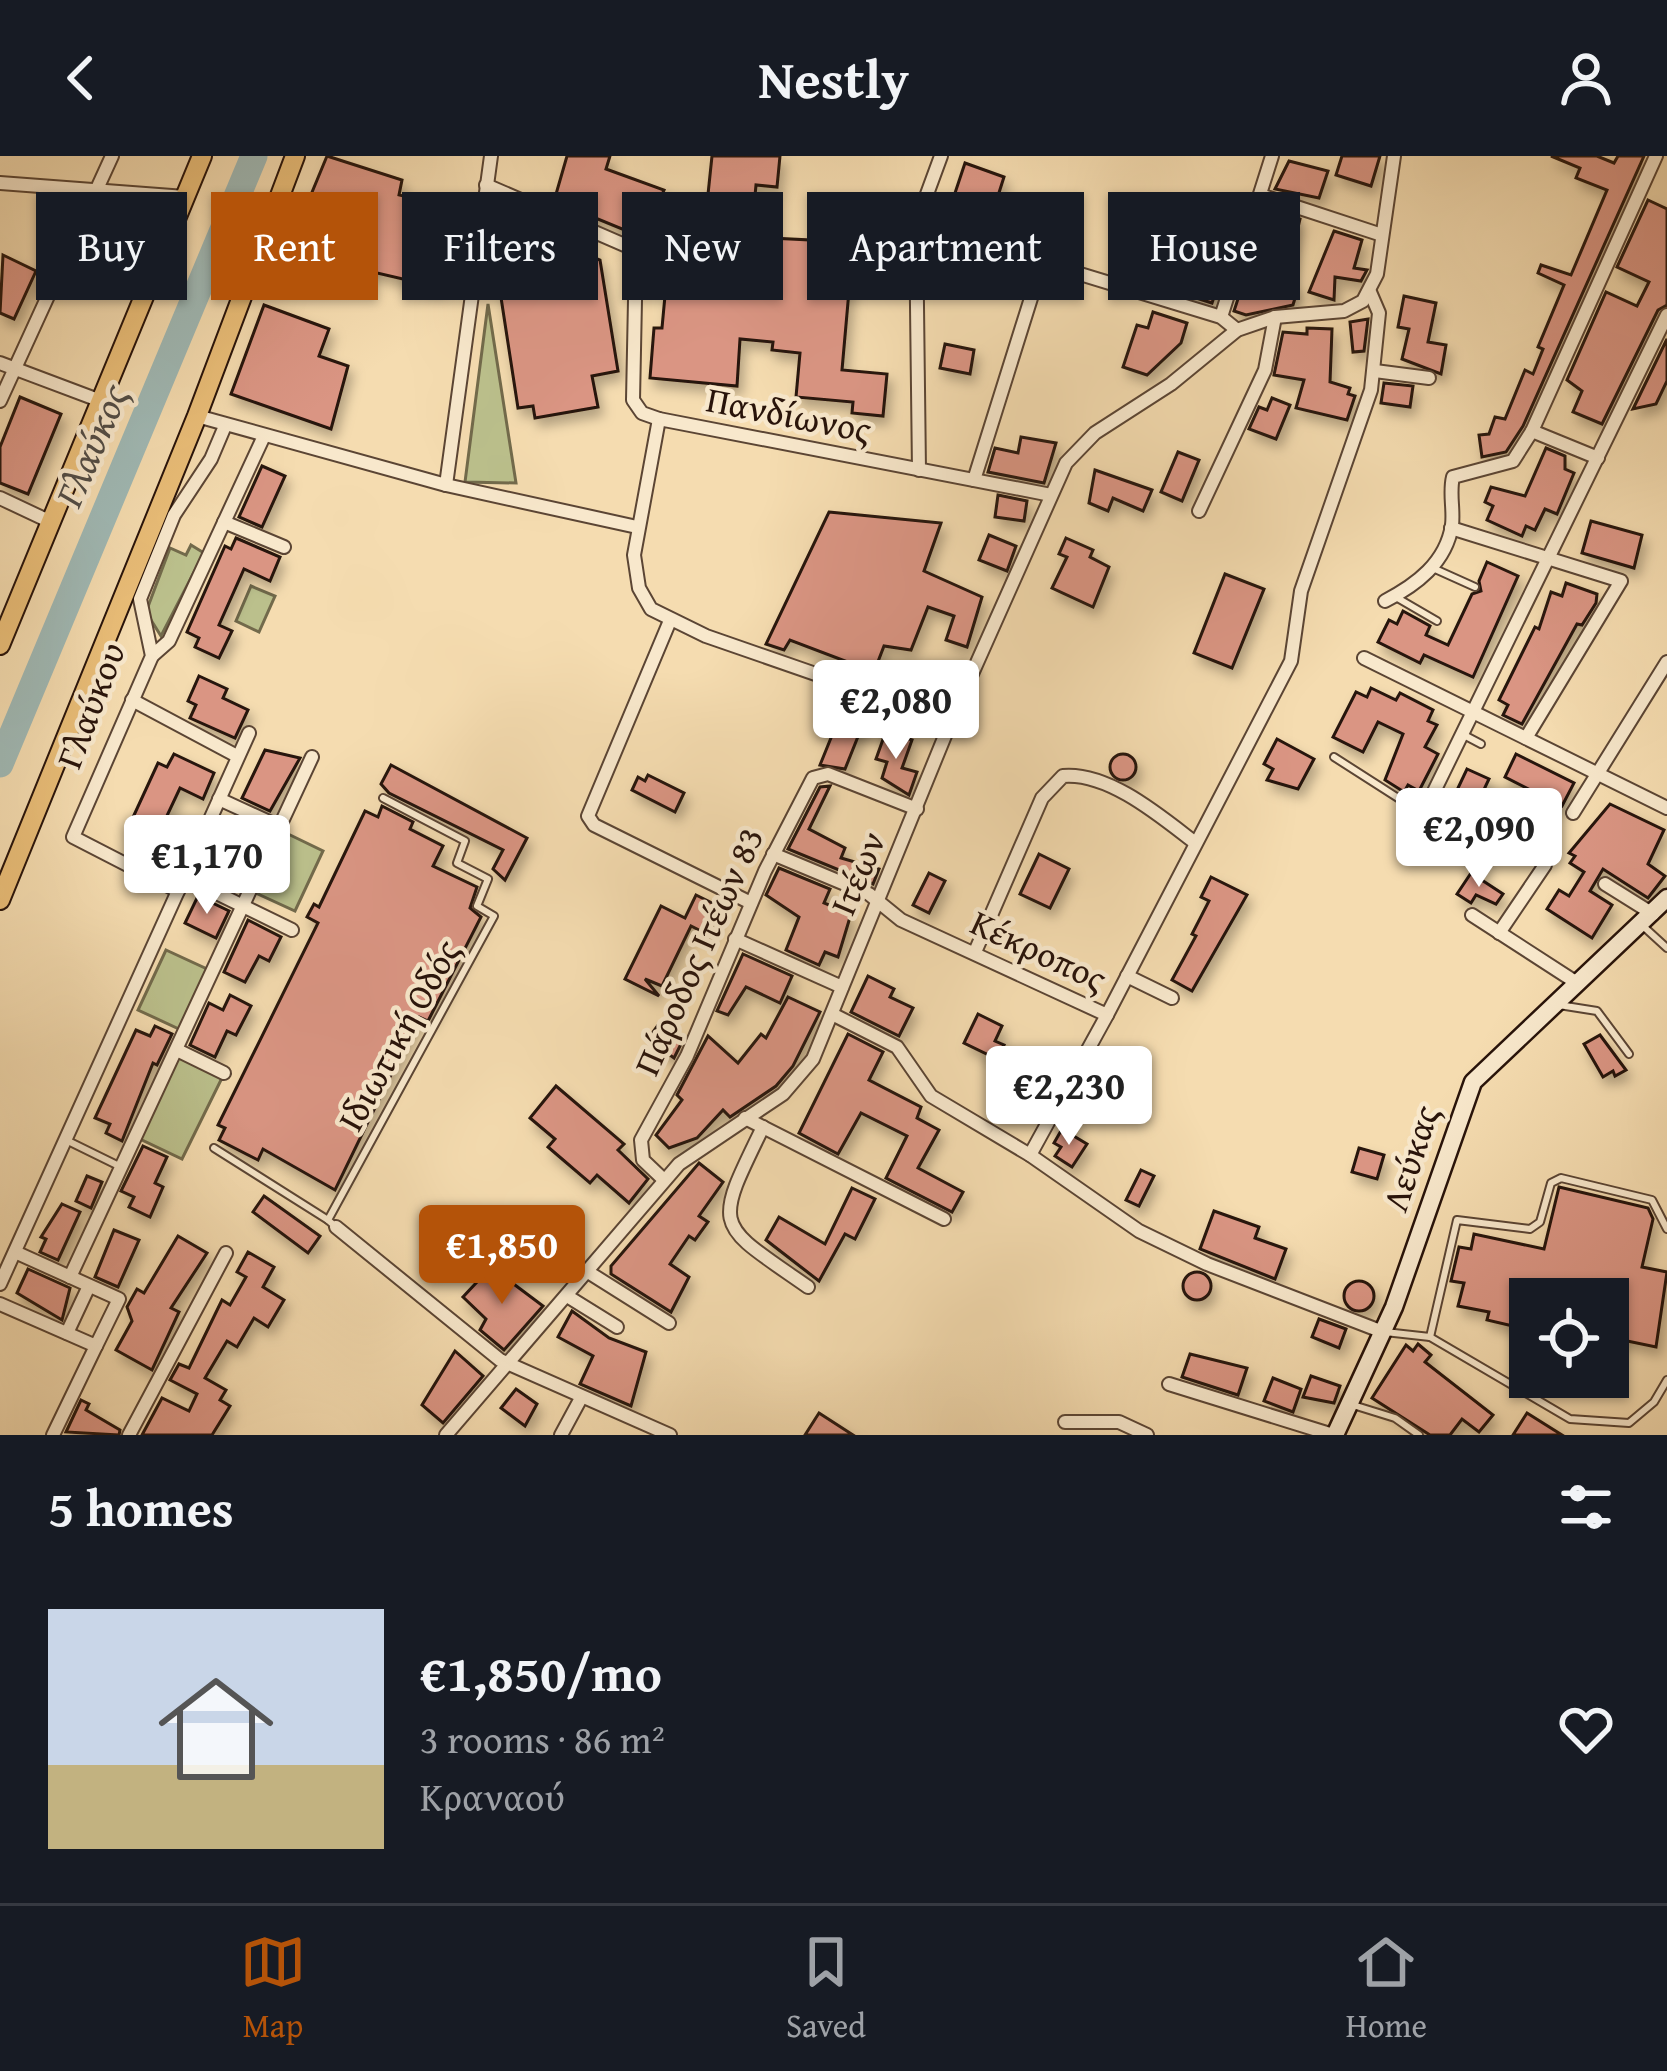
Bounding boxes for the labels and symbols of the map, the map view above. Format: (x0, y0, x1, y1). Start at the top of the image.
street label: Πανδίωνος (702, 372, 876, 455)
water label: Γλαύκος (39, 373, 142, 516)
street label: Γλαύκου (41, 634, 138, 776)
pin: €2,080 (798, 660, 994, 762)
pin: €2,090 (1381, 788, 1577, 890)
pin: €1,170 (109, 815, 305, 917)
street label: Πάροδος Ιτέων 83 (619, 818, 776, 1083)
street label: Ιτέων (815, 823, 898, 923)
street label: Κέκροπος (963, 895, 1116, 1004)
street label: Ιδιωτική Οδός (323, 929, 472, 1140)
pin: €2,230 (971, 1046, 1167, 1148)
street label: Λεύκας (1367, 1098, 1452, 1218)
pin: €1,850 (404, 1205, 600, 1307)

